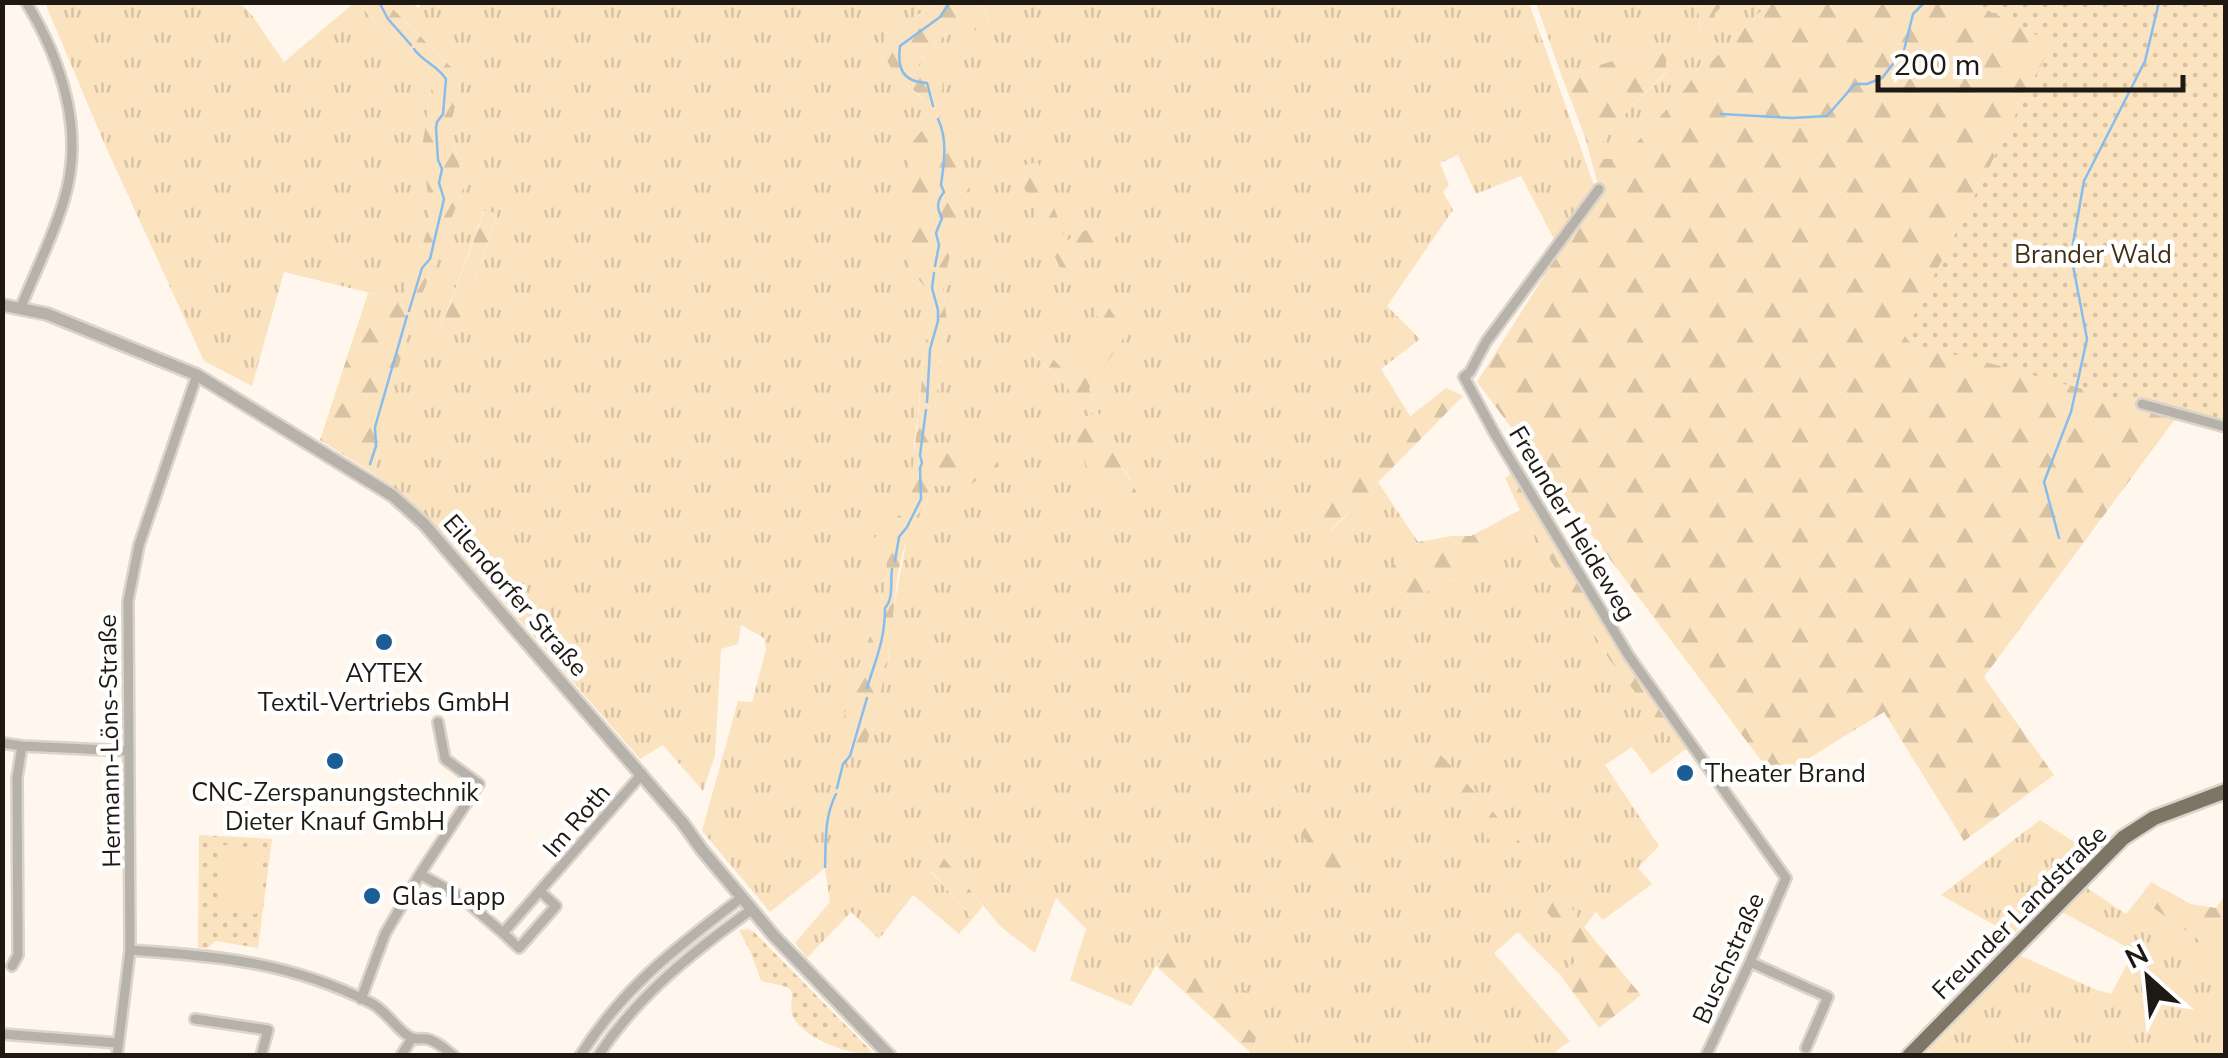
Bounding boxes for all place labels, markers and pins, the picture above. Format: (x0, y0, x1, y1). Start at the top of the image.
marker: AYTEX Textil-Vertriebs GmbH (373, 631, 395, 653)
place label: AYTEX Textil-Vertriebs GmbH (258, 657, 510, 720)
marker: CNC-Zerspanungstechnik Dieter Knauf GmbH (324, 750, 346, 772)
place label: Theater Brand (1705, 757, 1866, 791)
marker: Theater Brand (1674, 762, 1696, 784)
place label: CNC-Zerspanungstechnik Dieter Knauf GmbH (191, 776, 479, 839)
place label: Glas Lapp (392, 880, 505, 914)
marker: Glas Lapp (361, 885, 383, 907)

